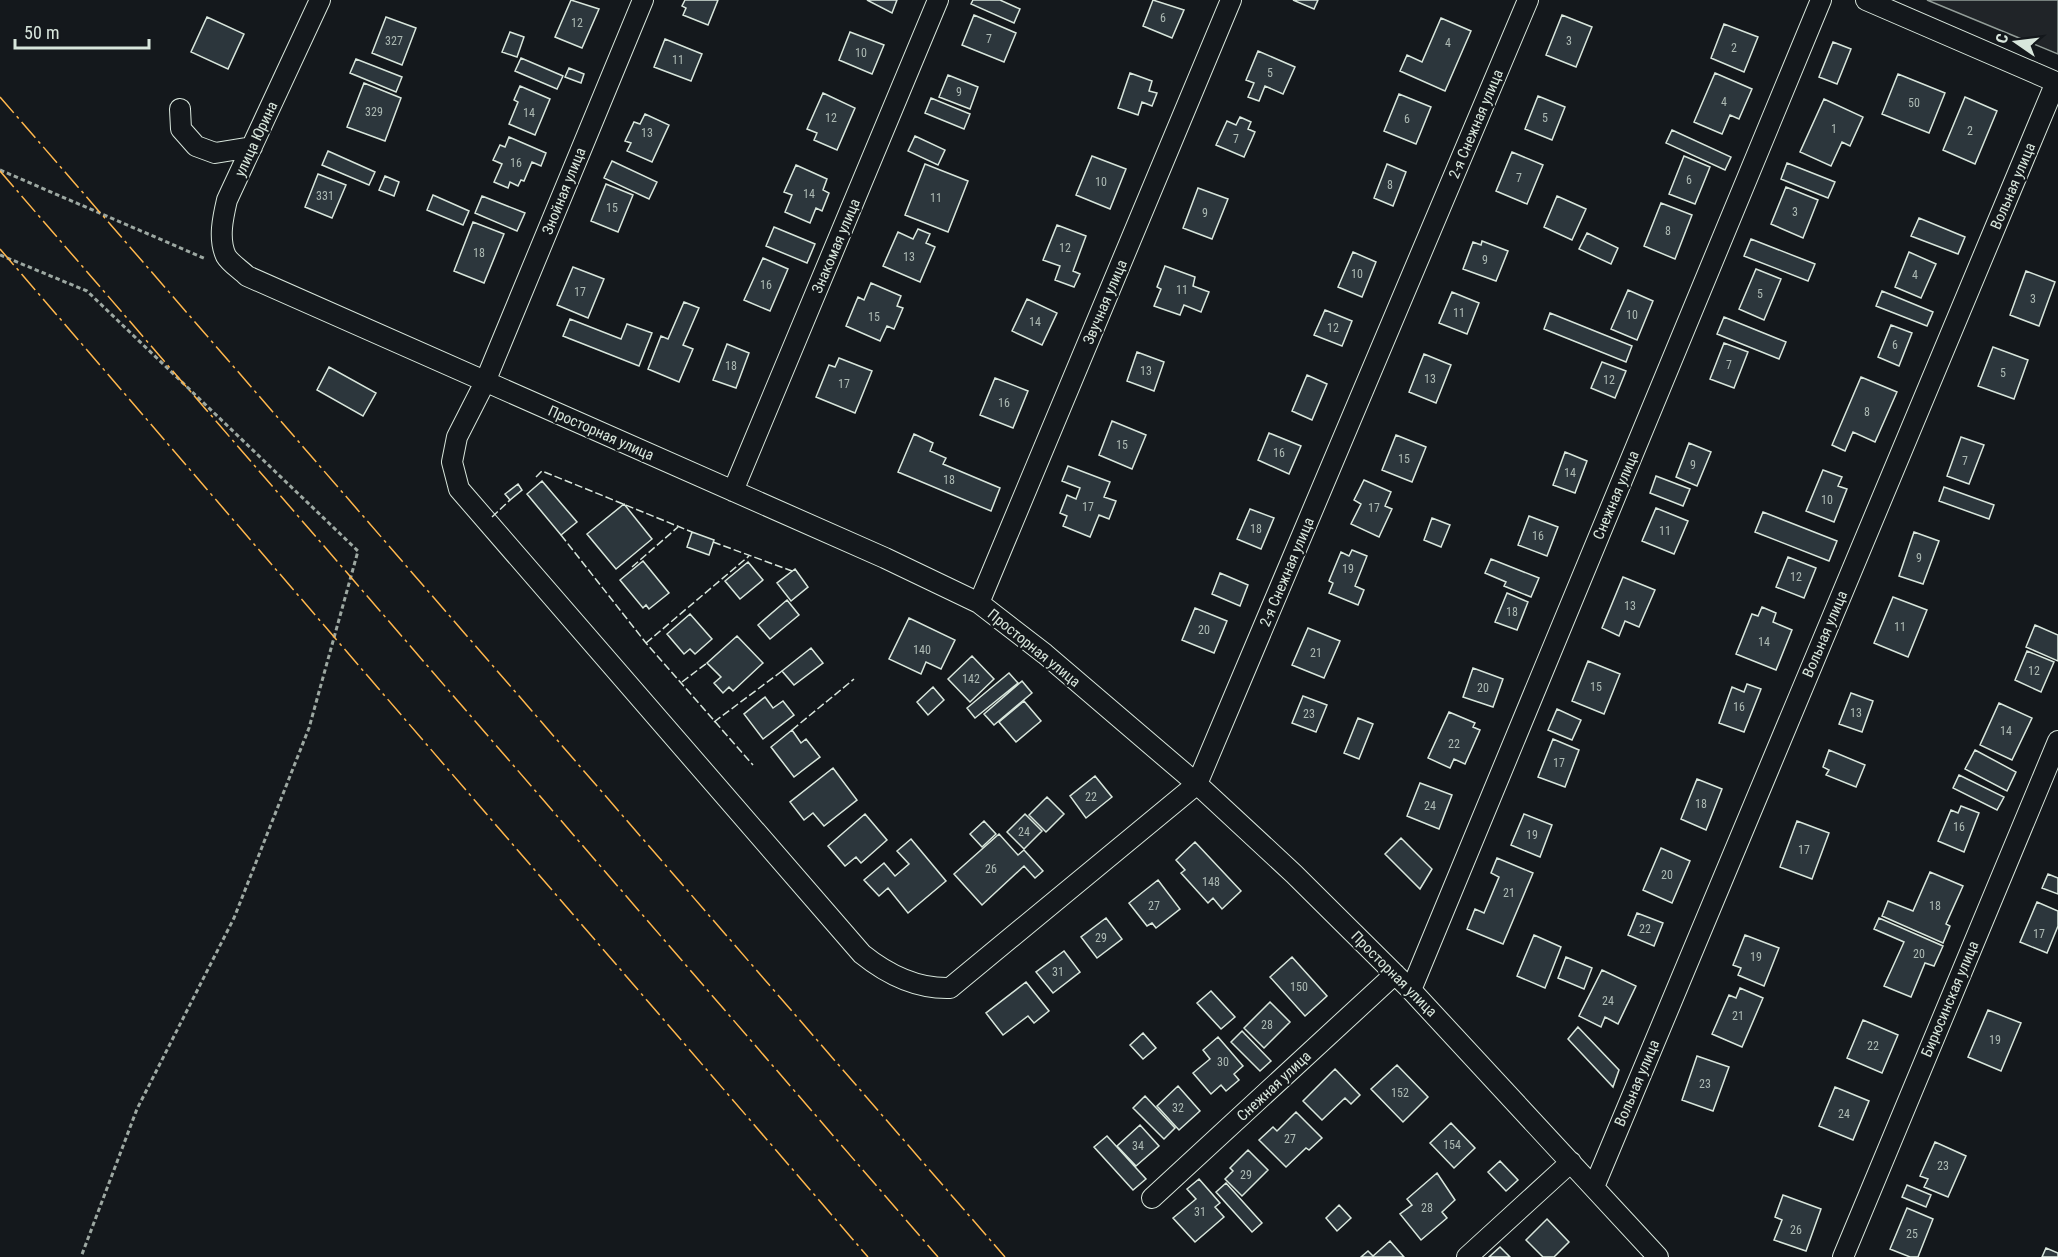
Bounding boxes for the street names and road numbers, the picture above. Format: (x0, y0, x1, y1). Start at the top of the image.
street label: 2-я Снежная улица (1445, 67, 1507, 181)
street label: улица Юрина (231, 98, 281, 180)
street label: Вольная улица (1987, 140, 2039, 232)
street label: Знойная улица (538, 145, 590, 237)
street label: Знакомая улица (808, 196, 864, 296)
street label: Звучная улица (1079, 257, 1131, 347)
street label: Просторная улица (545, 402, 657, 464)
street label: Снежная улица (1589, 448, 1643, 542)
street label: 2-я Снежная улица (1256, 515, 1318, 629)
street label: Вольная улица (1799, 588, 1851, 680)
street label: Просторная улица (984, 605, 1084, 691)
street label: Просторная улица (1347, 927, 1441, 1021)
street label: Бирюсинская улица (1917, 938, 1983, 1060)
street label: Вольная улица (1611, 1037, 1663, 1129)
street label: Снежная улица (1233, 1047, 1315, 1125)

